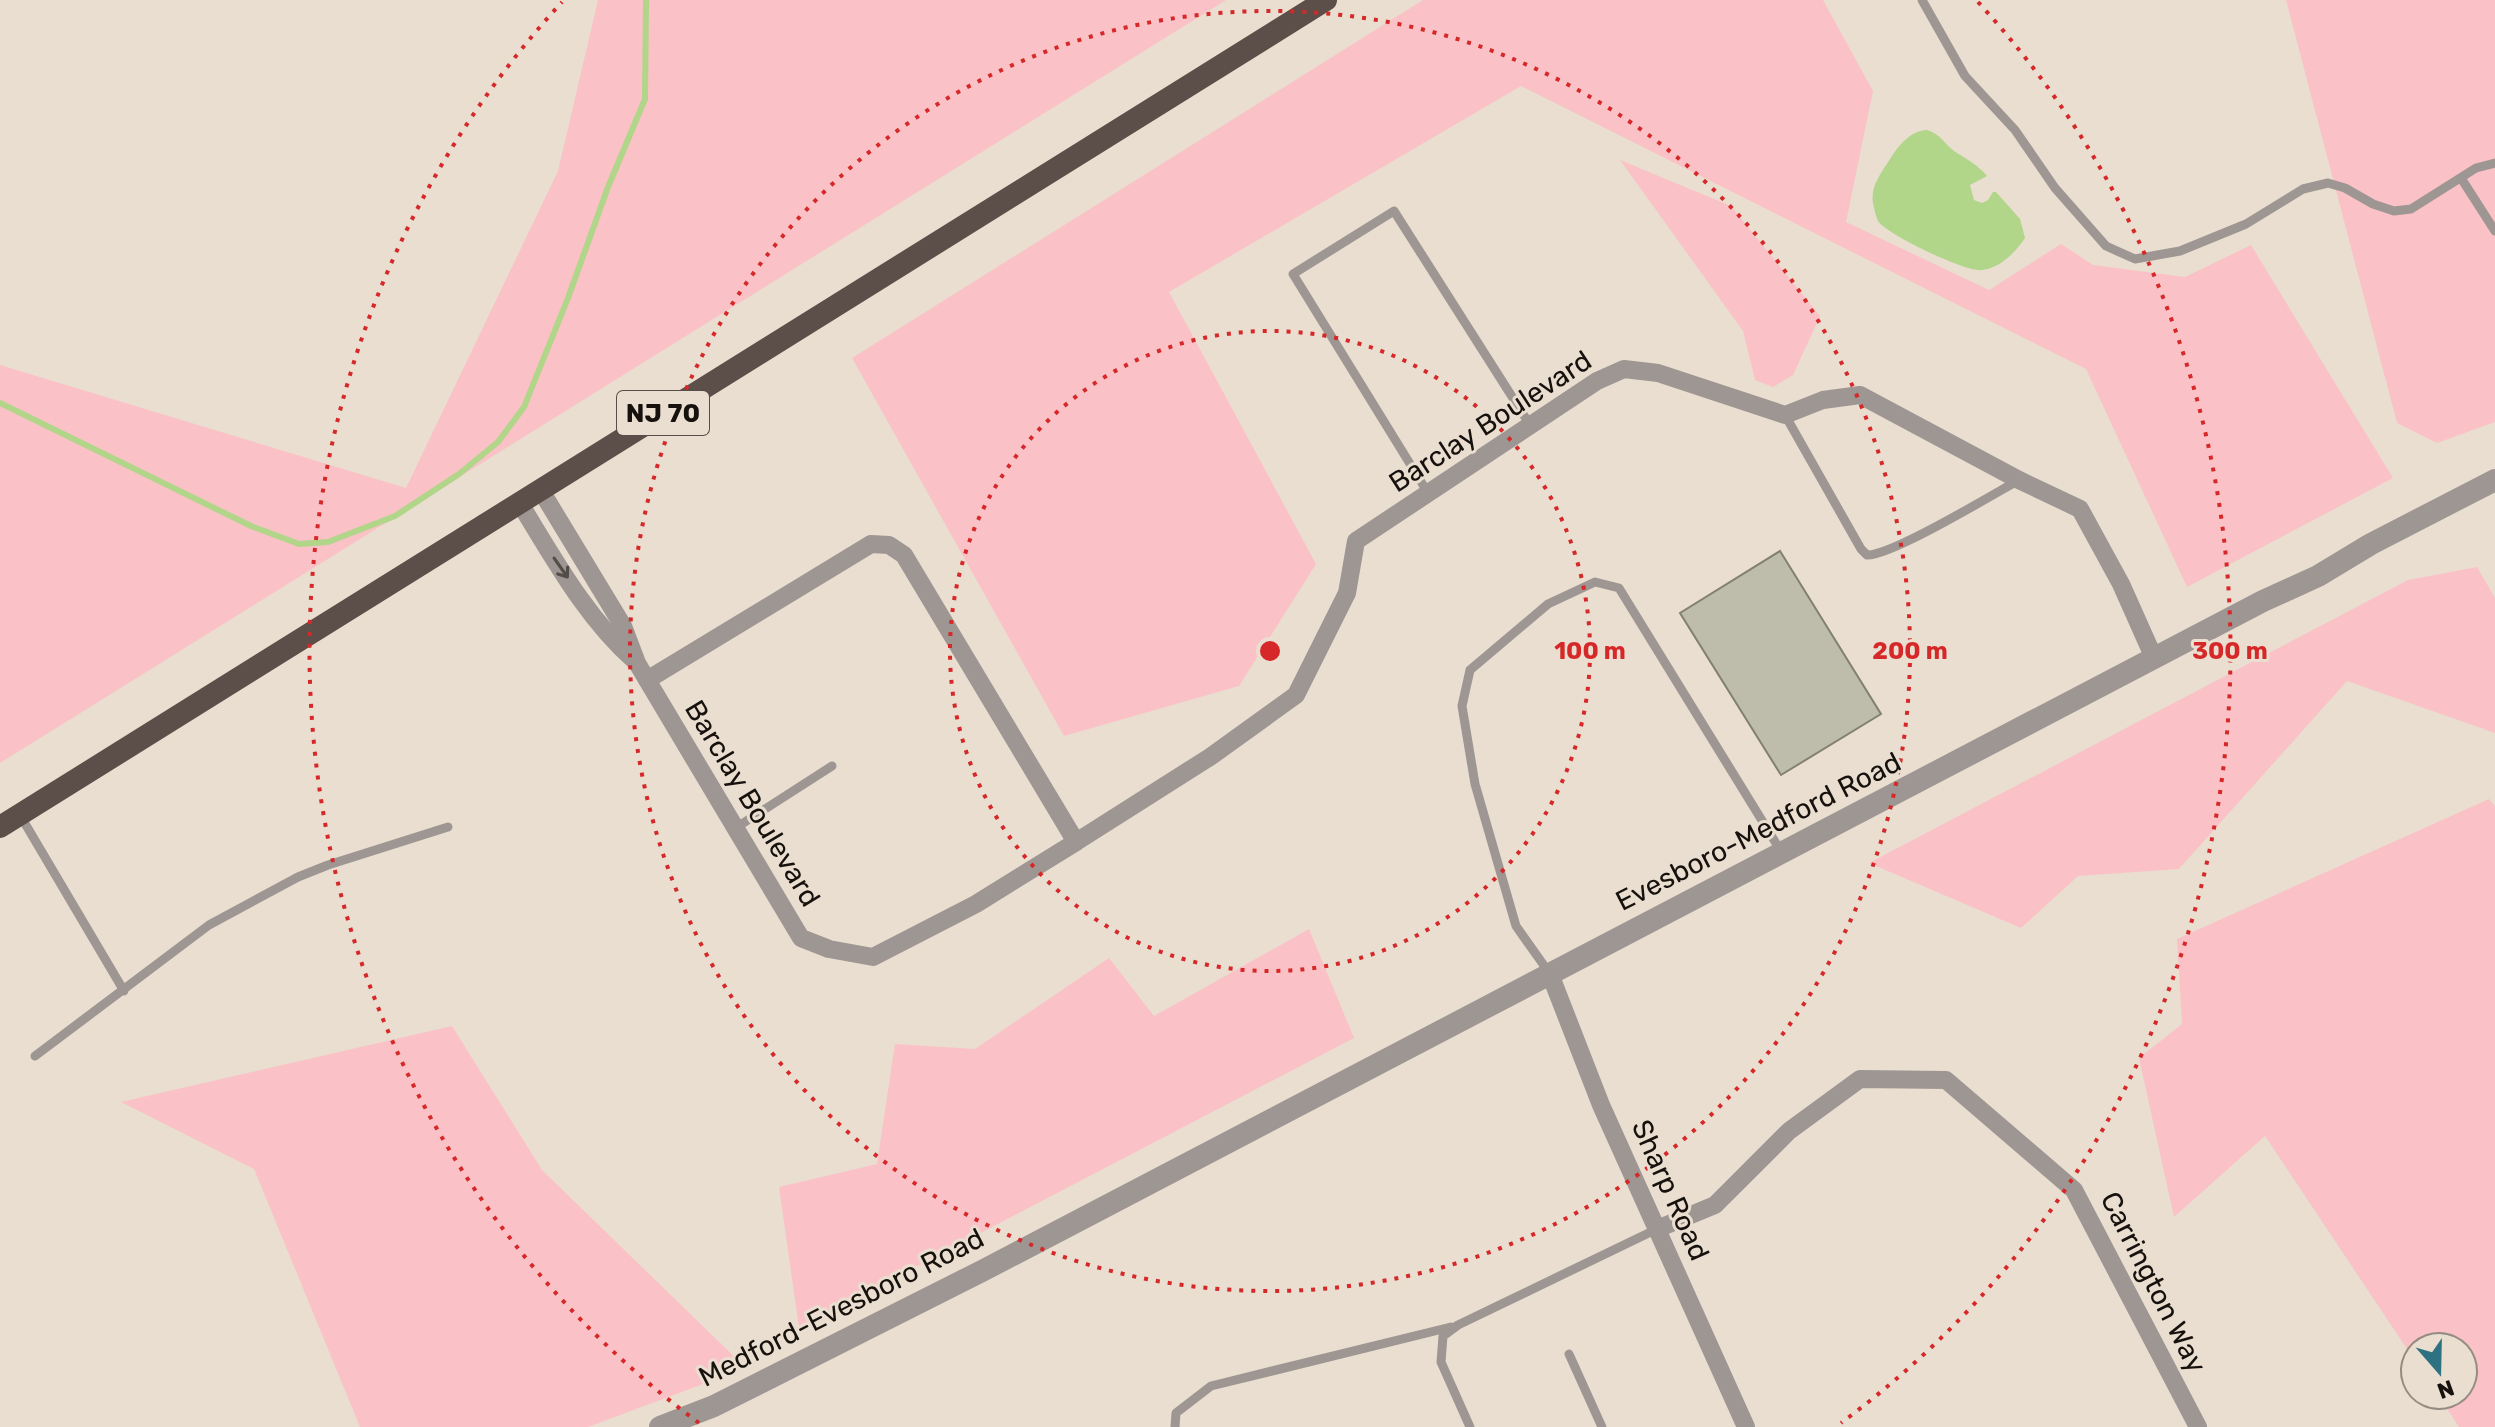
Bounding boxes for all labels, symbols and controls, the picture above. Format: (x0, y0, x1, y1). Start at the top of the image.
street label: Barclay Boulevard (1383, 344, 1598, 499)
road number: NJ 70 (617, 391, 709, 435)
one-way arrow (553, 557, 569, 579)
centre of rings (1256, 637, 1284, 665)
text: 100 m (1554, 637, 1626, 665)
text: 200 m (1872, 637, 1948, 665)
text: 300 m (2192, 637, 2268, 665)
street label: Barclay Boulevard (678, 694, 827, 912)
street label: Evesboro-Medford Road (1610, 745, 1906, 918)
street label: Sharp Road (1625, 1115, 1716, 1266)
street label: Carrington Way (2094, 1186, 2213, 1378)
street label: Medford-Evesboro Road (693, 1221, 989, 1394)
north arrow (2399, 1331, 2479, 1411)
text: N (2434, 1374, 2458, 1405)

